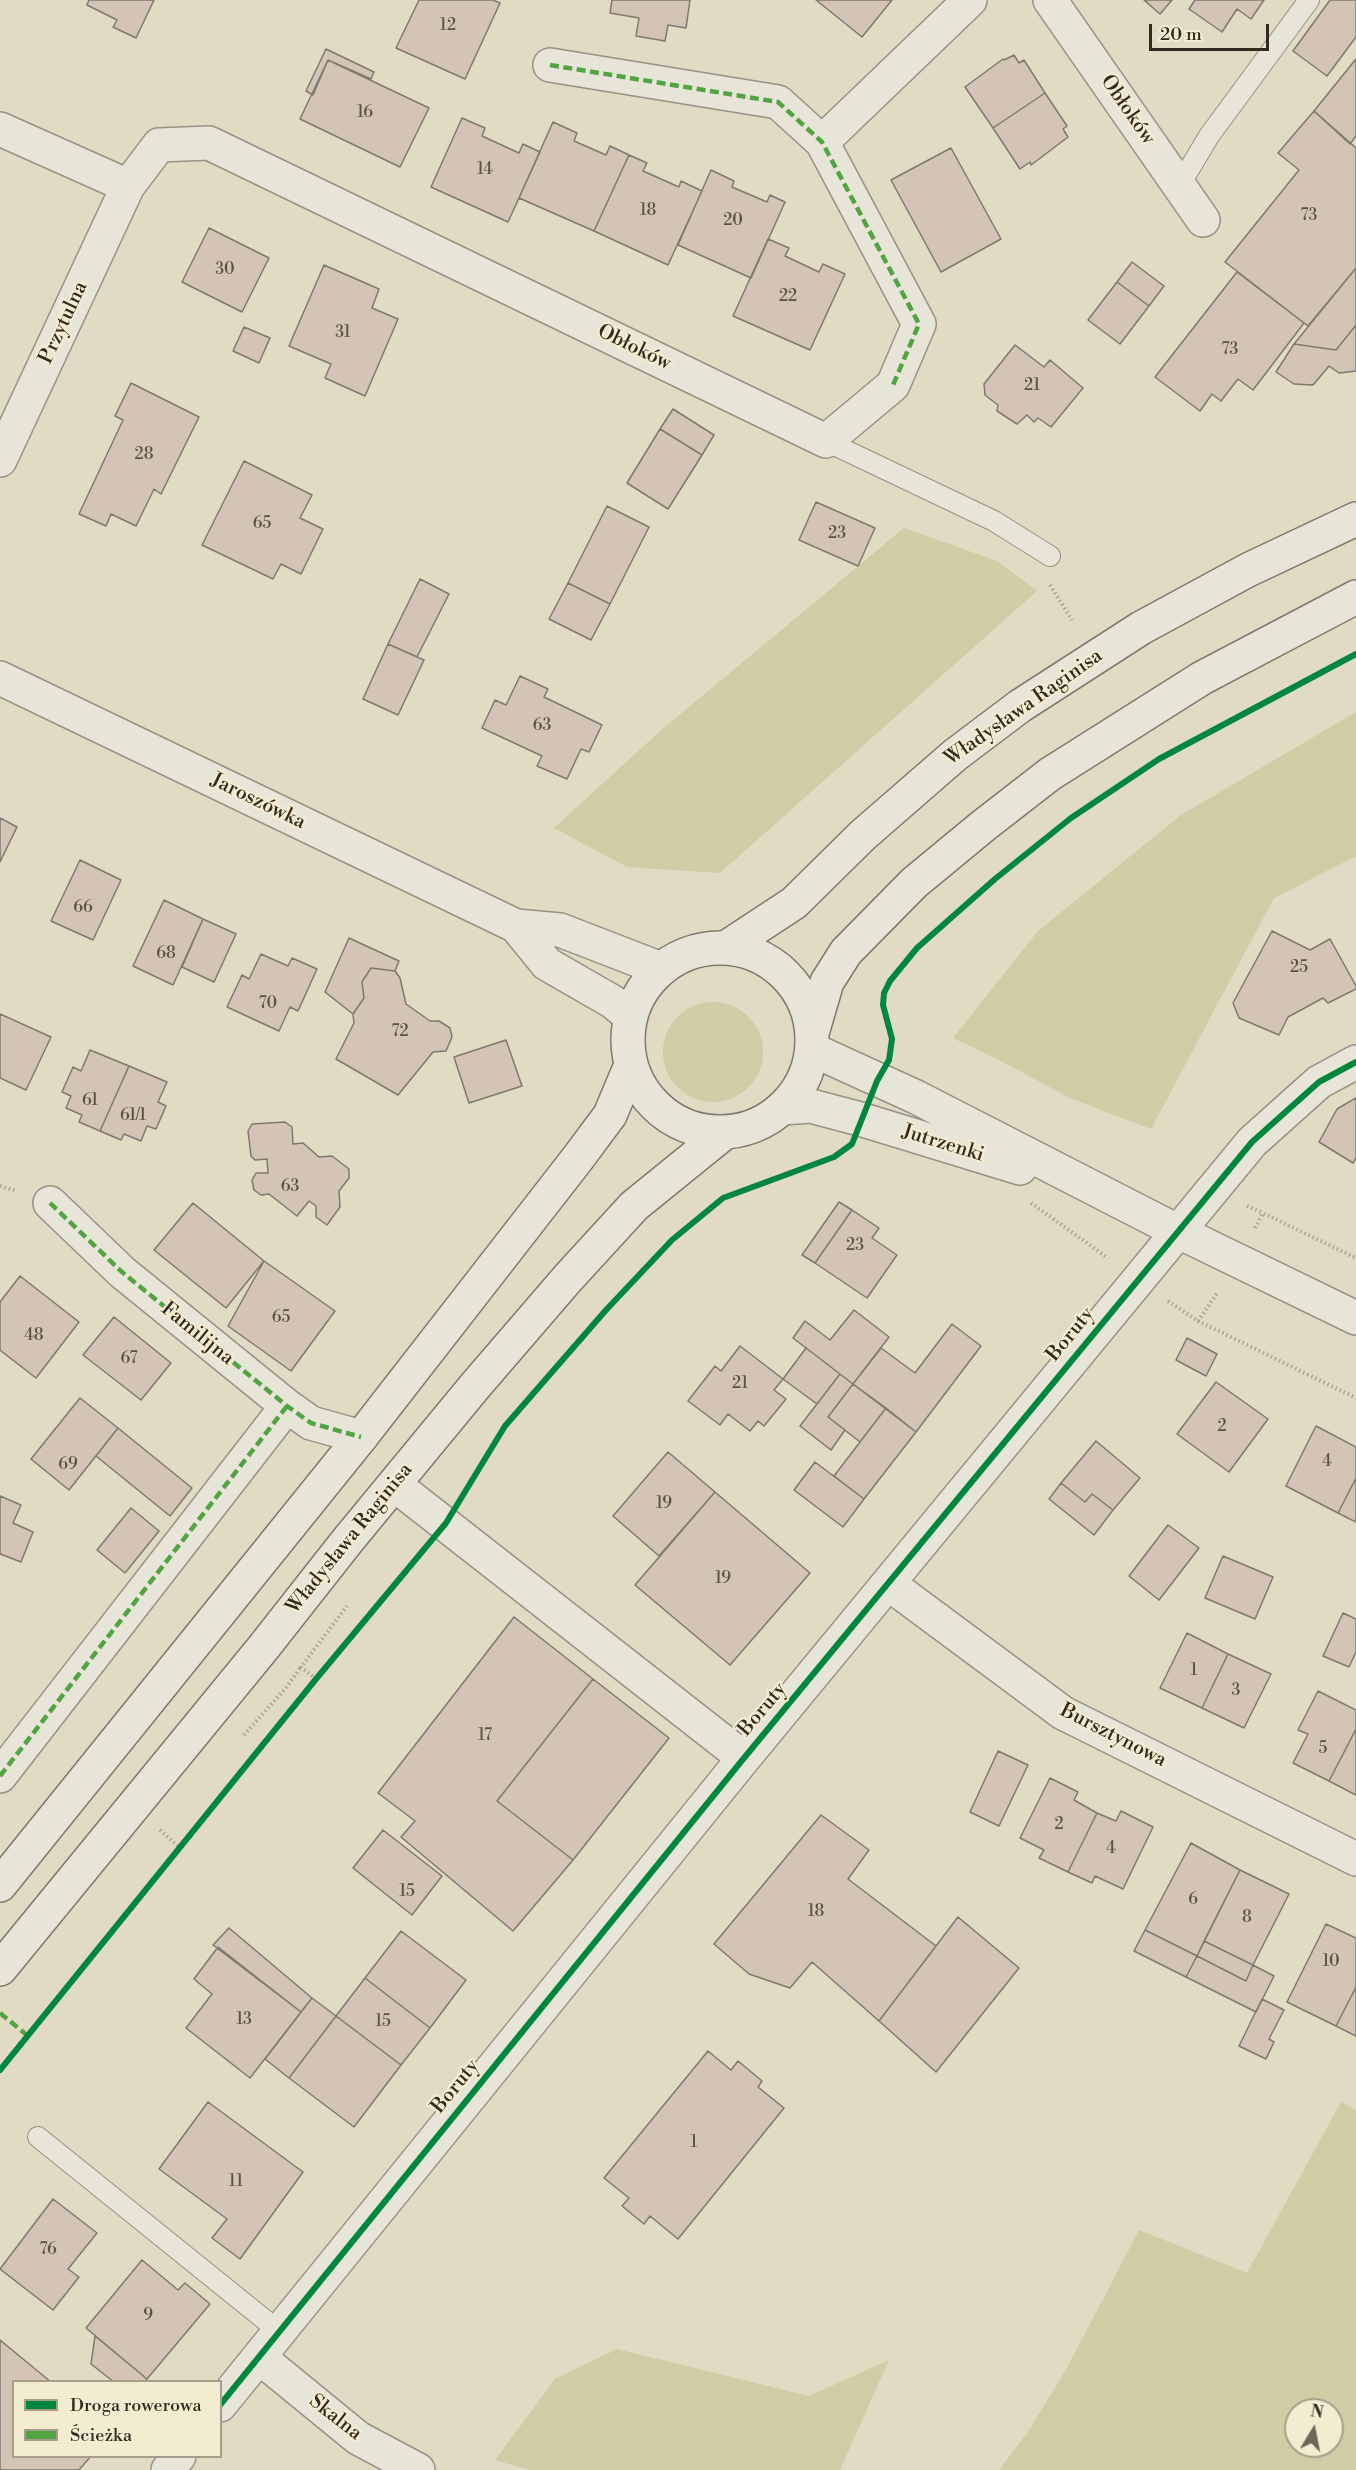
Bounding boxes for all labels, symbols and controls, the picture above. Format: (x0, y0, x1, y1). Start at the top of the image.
scale bar (1152, 12, 1272, 50)
house number: 12 (440, 16, 456, 36)
text: 20 m (1160, 23, 1202, 46)
street label: Obłoków (1095, 71, 1159, 149)
house number: 16 (357, 103, 373, 123)
house number: 14 (477, 160, 493, 180)
house number: 18 (640, 201, 656, 221)
house number: 73 (1301, 206, 1317, 226)
house number: 20 (723, 211, 743, 231)
house number: 30 (215, 260, 235, 280)
street label: Przytulna (35, 278, 93, 368)
house number: 22 (779, 287, 797, 307)
street label: Obłoków (593, 320, 675, 376)
house number: 31 (335, 323, 351, 343)
house number: 73 (1222, 340, 1238, 360)
house number: 21 (1024, 376, 1040, 396)
house number: 28 (135, 445, 153, 465)
house number: 65 (253, 514, 271, 534)
house number: 23 (828, 524, 846, 544)
street label: Władysława Raginisa (940, 645, 1108, 771)
house number: 63 (533, 716, 551, 736)
street label: Jaroszówka (207, 769, 309, 835)
house number: 66 (73, 898, 93, 918)
house number: 68 (156, 944, 176, 964)
house number: 25 (1290, 958, 1308, 978)
house number: 70 (259, 994, 277, 1014)
house number: 72 (392, 1022, 408, 1042)
house number: 61 (82, 1091, 98, 1111)
house number: 61/1 (120, 1106, 146, 1126)
street label: Jutrzenki (899, 1120, 987, 1168)
house number: 63 (281, 1177, 299, 1197)
house number: 23 (846, 1236, 864, 1256)
street label: Familijna (156, 1297, 238, 1371)
street label: Boruty (1042, 1303, 1100, 1367)
house number: 65 (272, 1308, 290, 1328)
house number: 48 (24, 1326, 44, 1346)
house number: 67 (121, 1349, 137, 1369)
house number: 21 (732, 1374, 748, 1394)
house number: 2 (1217, 1417, 1227, 1437)
house number: 4 (1322, 1452, 1332, 1472)
house number: 69 (58, 1455, 78, 1475)
street label: Władysława Raginisa (282, 1459, 418, 1619)
house number: 19 (656, 1494, 672, 1514)
house number: 19 (715, 1569, 731, 1589)
house number: 1 (1191, 1661, 1197, 1681)
street label: Boruty (734, 1678, 792, 1742)
house number: 3 (1232, 1681, 1240, 1701)
street label: Bursztynowa (1056, 1699, 1170, 1773)
house number: 17 (478, 1726, 492, 1746)
house number: 5 (1319, 1739, 1327, 1759)
house number: 2 (1054, 1815, 1064, 1835)
house number: 4 (1106, 1839, 1116, 1859)
house number: 15 (399, 1882, 415, 1902)
house number: 6 (1188, 1890, 1198, 1910)
house number: 18 (808, 1902, 824, 1922)
house number: 8 (1242, 1908, 1252, 1928)
house number: 10 (1323, 1952, 1339, 1972)
house number: 13 (236, 2010, 252, 2030)
house number: 15 (375, 2012, 391, 2032)
street label: Boruty (427, 2055, 485, 2119)
house number: 1 (691, 2133, 697, 2153)
house number: 11 (229, 2172, 243, 2192)
house number: 76 (39, 2240, 57, 2260)
house number: 9 (143, 2306, 153, 2326)
legend (12, 2380, 222, 2458)
street label: Skalna (304, 2390, 366, 2446)
text: Droga rowerowa (70, 2394, 202, 2417)
north arrow (1284, 2398, 1344, 2458)
text: N (1309, 2401, 1325, 2423)
text: Ścieżka (70, 2424, 132, 2447)

